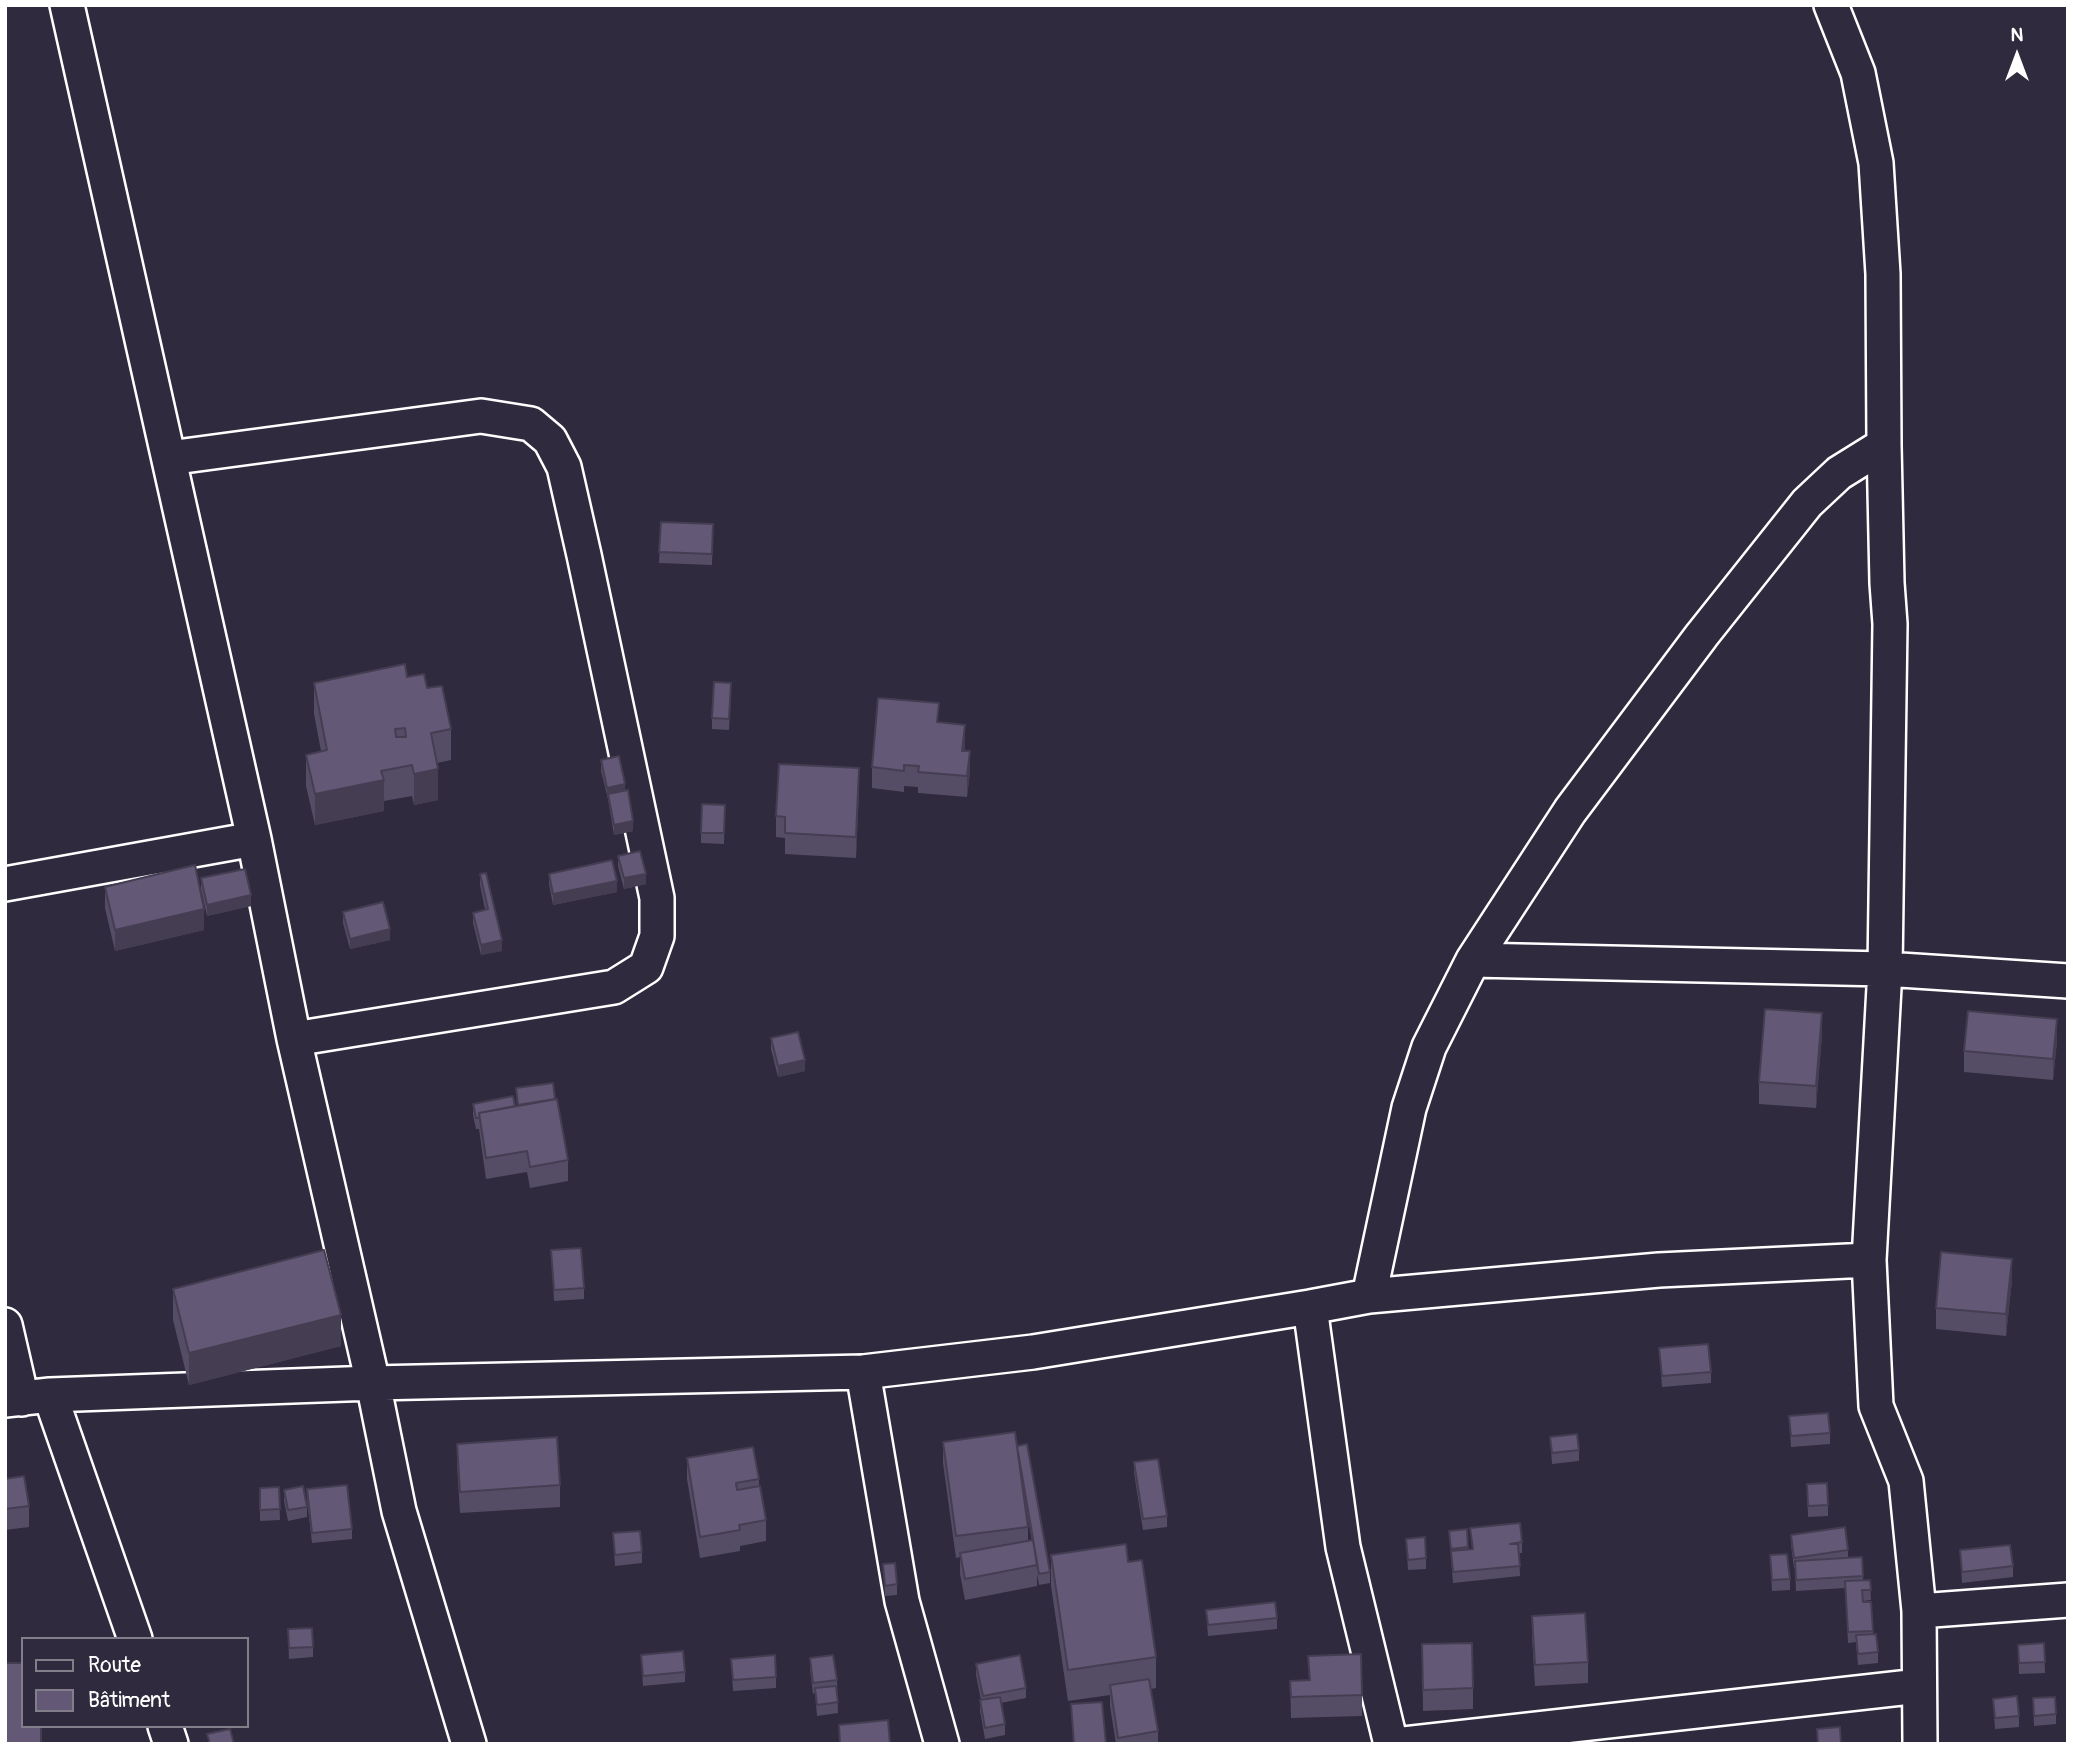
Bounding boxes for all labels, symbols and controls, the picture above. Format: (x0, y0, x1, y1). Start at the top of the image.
north arrow (1982, 21, 2052, 91)
text: N (2011, 23, 2023, 47)
legend (21, 1637, 248, 1728)
text: Route (88, 1652, 141, 1679)
text: Bâtiment (88, 1687, 170, 1714)

